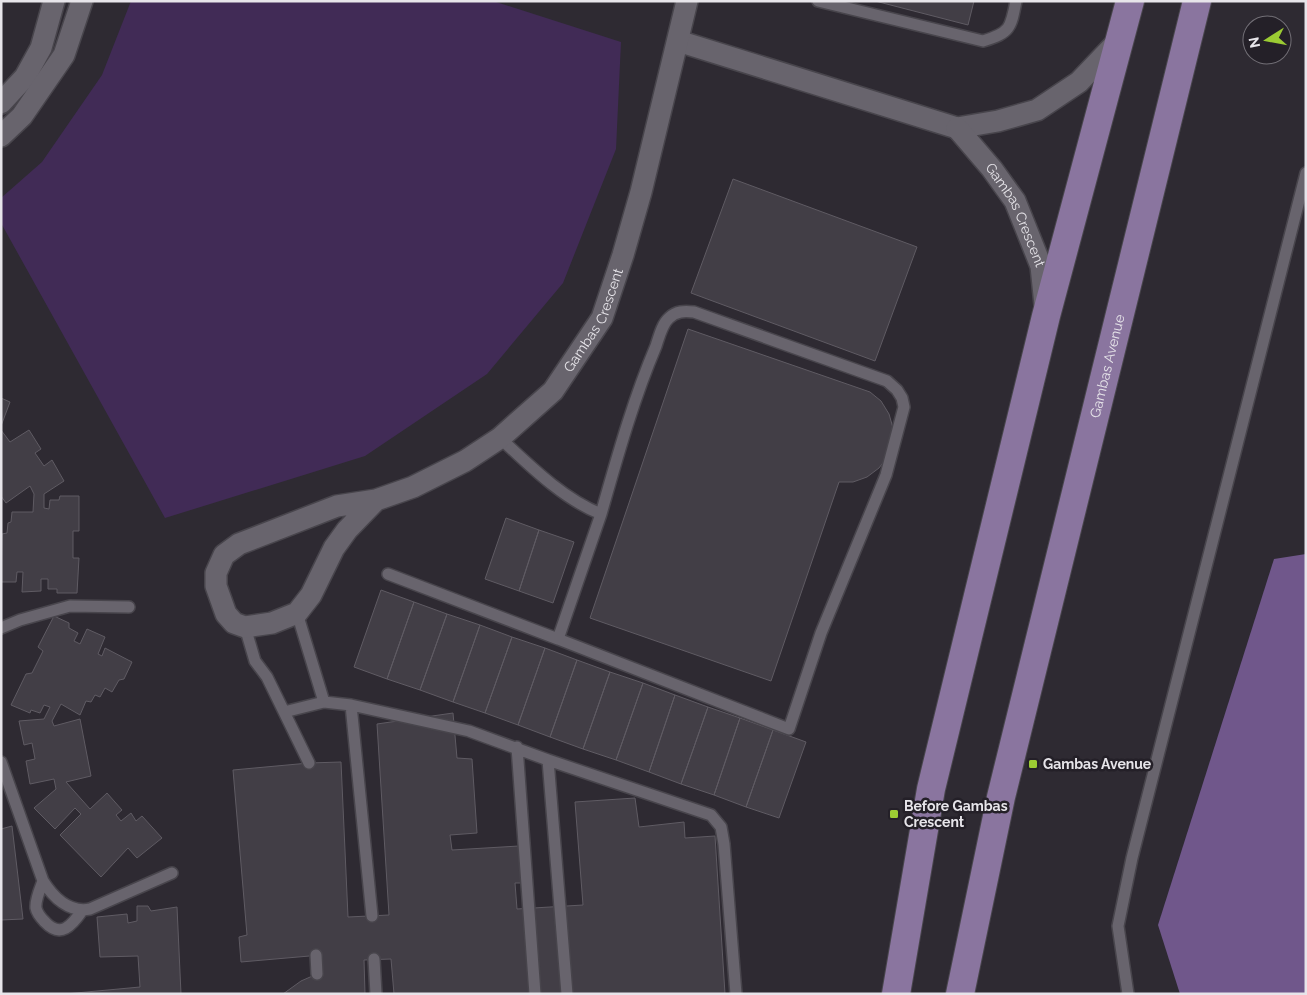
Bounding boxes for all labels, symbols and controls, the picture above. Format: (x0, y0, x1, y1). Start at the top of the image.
north arrow (1242, 15, 1292, 65)
text: N (1245, 36, 1263, 49)
street label: Gambas Crescent (982, 160, 1049, 269)
street label: Gambas Crescent (560, 266, 626, 375)
street label: Gambas Avenue (1087, 313, 1128, 419)
place label: Gambas Avenue (1043, 756, 1152, 772)
marker: Gambas Avenue (1027, 758, 1039, 770)
place label: Before Gambas Crescent (904, 798, 1008, 830)
marker: Before Gambas Crescent (888, 808, 900, 820)

